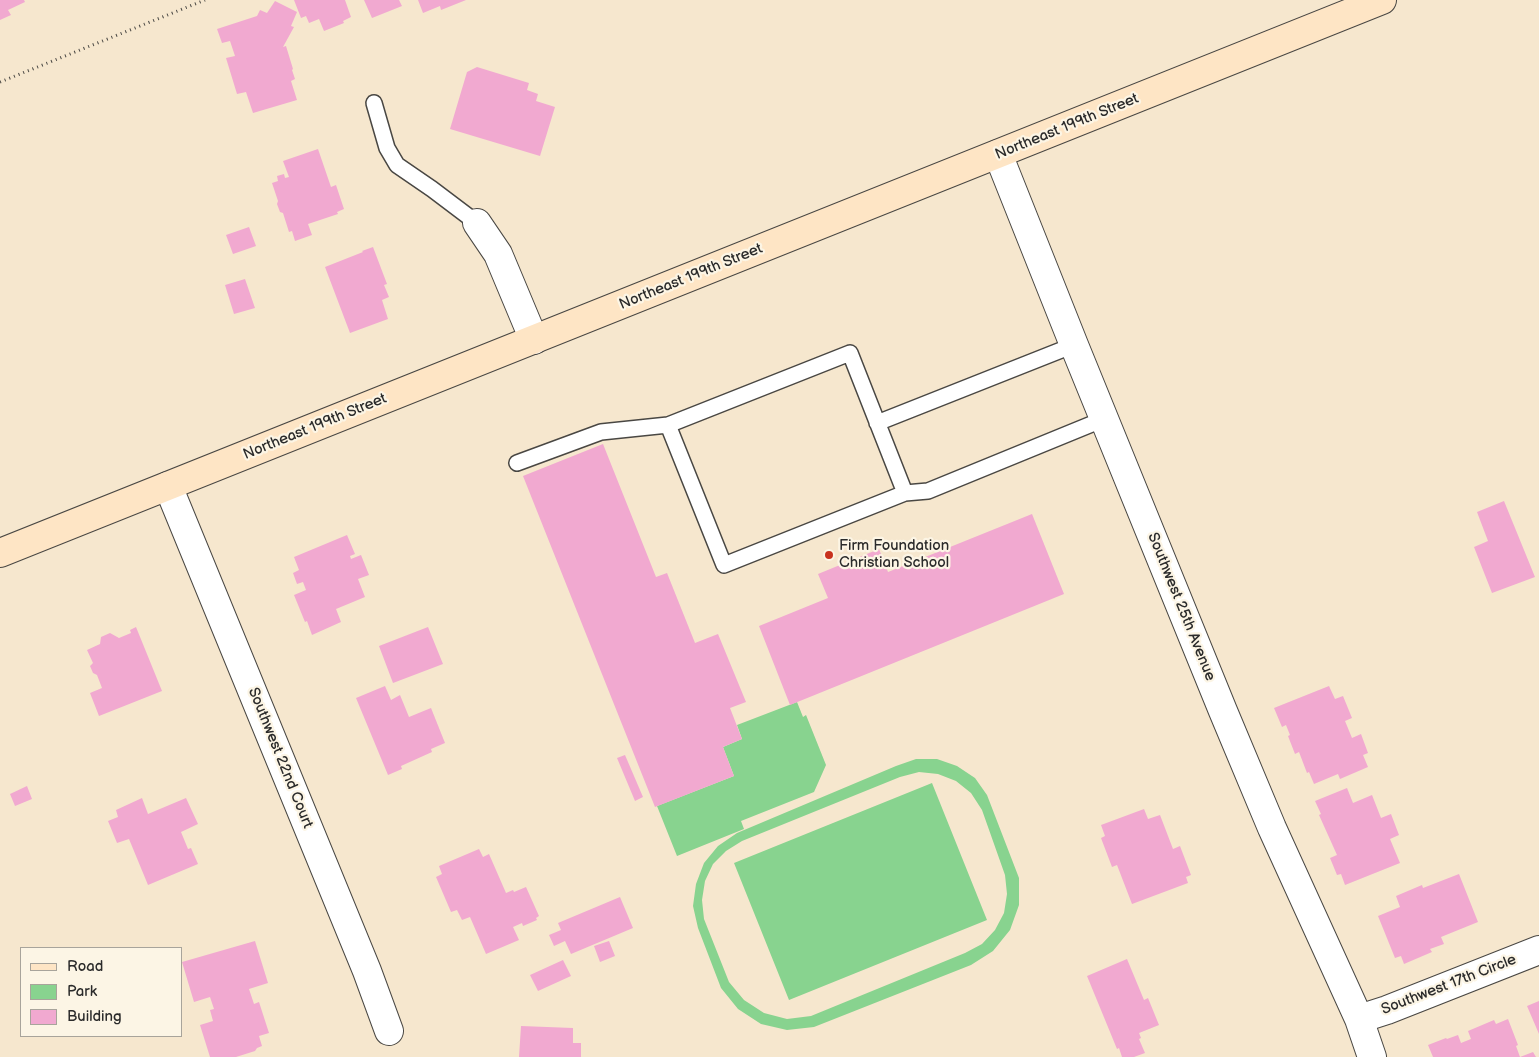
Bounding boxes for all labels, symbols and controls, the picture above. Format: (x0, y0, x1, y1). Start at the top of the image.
street label: Northeast 199th Street (993, 90, 1141, 164)
street label: Northeast 199th Street (617, 240, 765, 314)
street label: Northeast 199th Street (241, 390, 389, 464)
street label: Southwest 25th Avenue (1143, 530, 1219, 684)
place label: Firm Foundation Christian School (839, 537, 949, 572)
marker: Firm Foundation Christian School (823, 549, 835, 561)
street label: Southwest 22nd Court (244, 685, 316, 831)
legend (20, 947, 182, 1037)
street label: Southwest 17th Circle (1379, 951, 1519, 1019)
text: Road (67, 957, 103, 976)
text: Park (67, 982, 97, 1001)
text: Building (67, 1007, 122, 1026)

